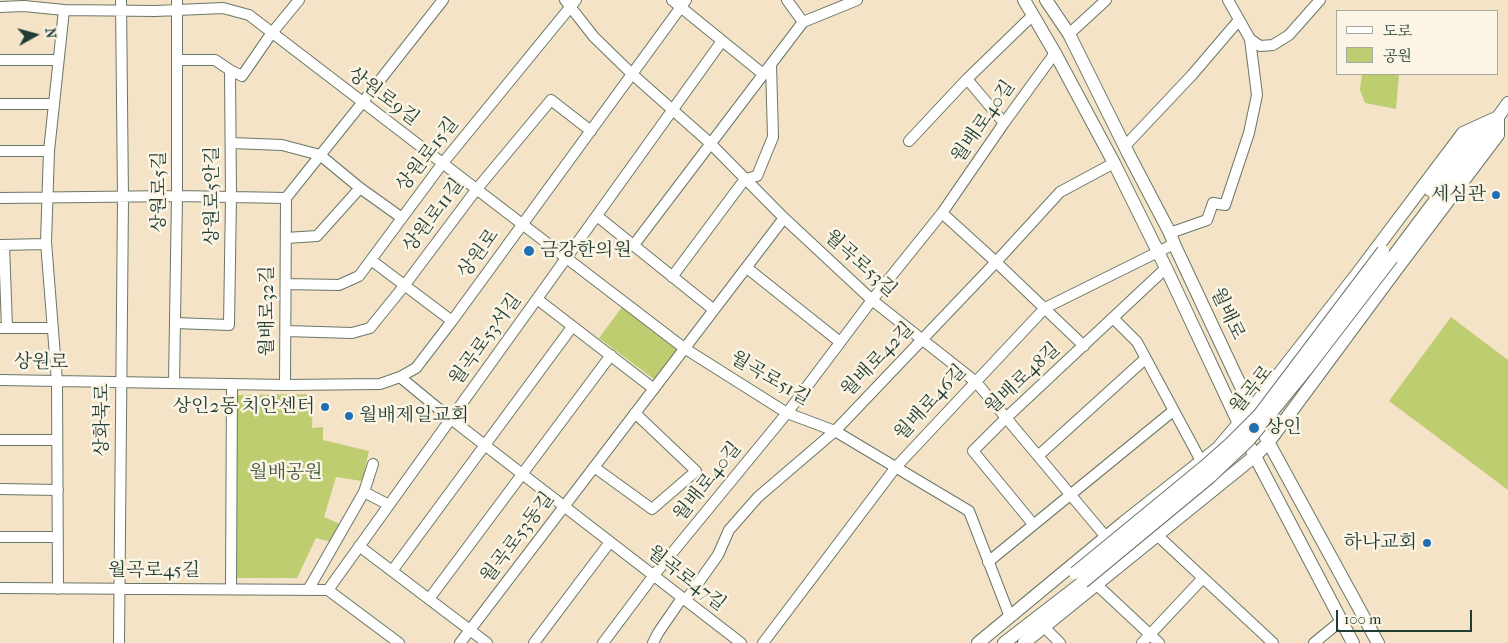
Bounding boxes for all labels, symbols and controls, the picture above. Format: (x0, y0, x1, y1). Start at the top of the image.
north arrow (10, 10, 60, 60)
legend (1336, 10, 1498, 75)
text: 도로 (1383, 22, 1412, 40)
text: N (41, 27, 59, 39)
text: 공원 (1383, 47, 1412, 65)
street label: 상원로9길 (343, 63, 423, 131)
street label: 월배로40길 (947, 77, 1021, 167)
street label: 상원로15길 (392, 113, 464, 197)
street label: 상원로5안길 (202, 146, 224, 246)
street label: 상원로5길 (149, 151, 171, 233)
street label: 상원로11길 (399, 174, 469, 258)
place label: 세심관 (1431, 184, 1486, 206)
marker: 세심관 (1490, 189, 1502, 201)
street label: 상원로 (454, 225, 504, 283)
street label: 월곡로53길 (819, 226, 901, 302)
place label: 금강한의원 (540, 240, 632, 262)
marker: 금강한의원 (522, 244, 536, 258)
street label: 월배로32길 (257, 266, 279, 356)
street label: 월배로 (1205, 284, 1249, 344)
street label: 월곡로53서길 (445, 290, 527, 390)
street label: 월배로42길 (837, 318, 919, 402)
street label: 월배로48길 (981, 339, 1065, 419)
street label: 월곡로51길 (726, 347, 814, 411)
street label: 상원로 (13, 351, 69, 375)
street label: 월배로46길 (890, 361, 972, 445)
street label: 월곡로 (1226, 361, 1278, 419)
street label: 상화북로 (92, 383, 114, 457)
place label: 상인2동 치안센터 (173, 396, 315, 418)
marker: 상인2동 치안센터 (319, 401, 331, 413)
place label: 월배제일교회 (359, 405, 469, 427)
marker: 월배제일교회 (343, 410, 355, 422)
place label: 상인 (1265, 417, 1302, 439)
marker: 상인 (1247, 421, 1261, 435)
street label: 월배로40길 (669, 438, 747, 526)
park label: 월배공원 (249, 462, 323, 484)
street label: 월곡로53동길 (476, 488, 560, 588)
place label: 하나교회 (1344, 532, 1417, 554)
marker: 하나교회 (1421, 537, 1433, 549)
street label: 월곡로47길 (642, 541, 730, 617)
street label: 월곡로45길 (108, 560, 200, 582)
scale bar (1338, 600, 1474, 632)
text: 100 m (1344, 610, 1382, 628)

